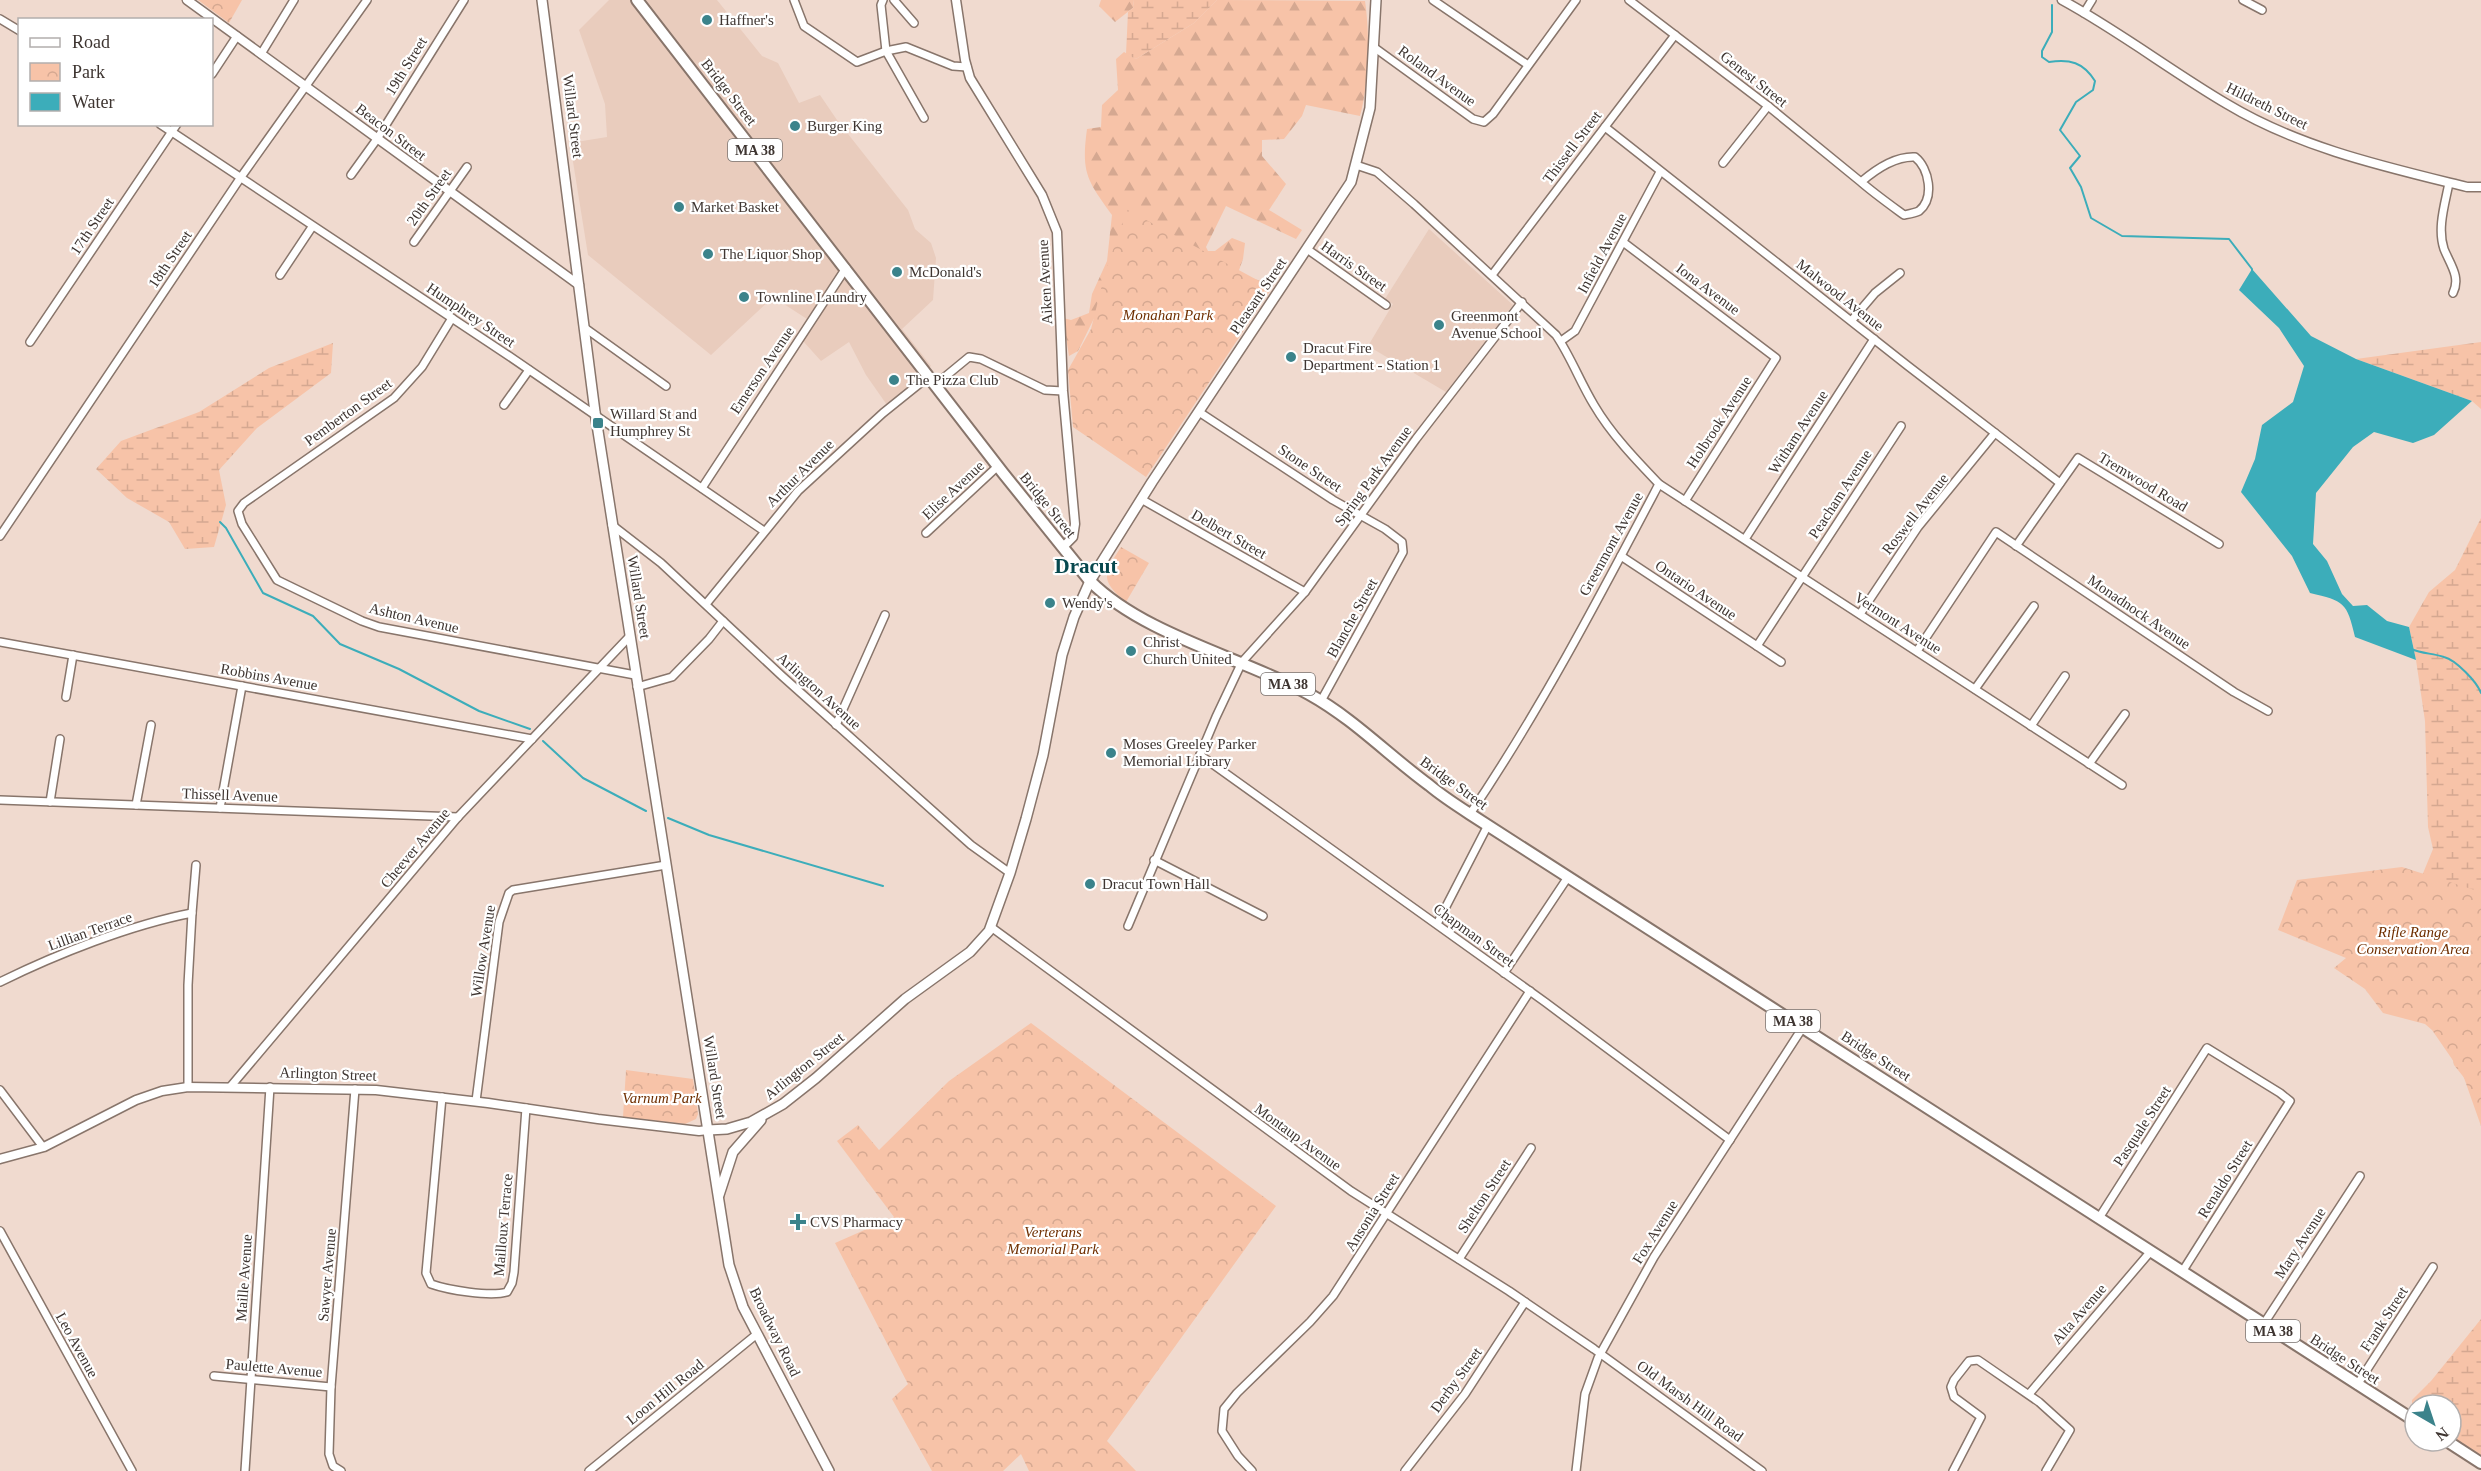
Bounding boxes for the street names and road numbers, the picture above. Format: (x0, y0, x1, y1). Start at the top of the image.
street label: 19th Street (382, 33, 431, 98)
street label: Roland Avenue (1395, 43, 1479, 110)
street label: Genest Street (1717, 48, 1791, 111)
street label: Bridge Street (698, 56, 760, 129)
street label: Willard Street (560, 73, 586, 159)
street label: Hildreth Street (2224, 79, 2311, 133)
street label: Beacon Street (353, 100, 430, 164)
street label: Thissell Street (1540, 107, 1605, 186)
road number: MA 38 (728, 139, 782, 161)
street label: 20th Street (404, 165, 455, 228)
street label: 17th Street (67, 194, 117, 258)
street label: Infield Avenue (1574, 210, 1630, 296)
street label: 18th Street (145, 227, 195, 291)
street label: Harris Street (1318, 238, 1390, 295)
street label: Aiken Avenue (1035, 239, 1055, 325)
street label: Pleasant Street (1227, 254, 1290, 337)
street label: Malwood Avenue (1793, 256, 1887, 334)
street label: Iona Avenue (1673, 260, 1743, 318)
street label: Humphrey Street (424, 280, 519, 351)
street label: Emerson Avenue (727, 323, 797, 417)
street label: Holbrook Avenue (1683, 373, 1755, 471)
street label: Pemberton Street (301, 375, 395, 449)
street label: Witham Avenue (1765, 387, 1831, 477)
street label: Spring Park Avenue (1331, 423, 1415, 529)
street label: Arthur Avenue (763, 436, 837, 510)
street label: Stone Street (1275, 441, 1345, 495)
street label: Peacham Avenue (1805, 446, 1875, 541)
street label: Tremwood Road (2096, 449, 2191, 515)
street label: Elise Avenue (919, 457, 987, 523)
street label: Bridge Street (1017, 469, 1080, 542)
street label: Roswell Avenue (1879, 470, 1952, 557)
street label: Greenmont Avenue (1576, 489, 1646, 599)
street label: Delbert Street (1189, 506, 1270, 562)
street label: Willard Street (625, 554, 654, 641)
street label: Ontario Avenue (1652, 557, 1740, 623)
street label: Monadnock Avenue (2085, 572, 2194, 652)
street label: Blanche Street (1324, 575, 1381, 660)
street label: Vermont Avenue (1852, 589, 1945, 657)
street label: Ashton Avenue (367, 600, 461, 636)
street label: Arlington Avenue (774, 649, 864, 733)
street label: Robbins Avenue (219, 661, 319, 693)
road number: MA 38 (1261, 673, 1315, 695)
street label: Bridge Street (1417, 753, 1492, 813)
street label: Thissell Avenue (182, 785, 279, 805)
street label: Cheever Avenue (377, 805, 453, 891)
street label: Chapman Street (1430, 900, 1518, 970)
street label: Willow Avenue (468, 904, 498, 998)
street label: Lillian Terrace (46, 908, 134, 954)
road number: MA 38 (1766, 1010, 1820, 1032)
street label: Bridge Street (1838, 1028, 1914, 1085)
street label: Arlington Street (761, 1029, 847, 1103)
street label: Willard Street (701, 1034, 730, 1121)
street label: Arlington Street (279, 1064, 378, 1084)
street label: Pasquale Street (2110, 1082, 2174, 1169)
street label: Montaup Avenue (1252, 1100, 1344, 1174)
street label: Renaldo Street (2195, 1136, 2256, 1221)
street label: Shelton Street (1454, 1155, 1514, 1236)
street label: Ansonia Street (1342, 1169, 1403, 1254)
street label: Mailloux Terrace (491, 1173, 515, 1277)
street label: Fox Avenue (1629, 1197, 1681, 1267)
street label: Mary Avenue (2271, 1204, 2329, 1281)
street label: Sawyer Avenue (315, 1227, 339, 1322)
street label: Maille Avenue (233, 1233, 255, 1322)
street label: Alta Avenue (2049, 1280, 2110, 1347)
street label: Frank Street (2357, 1283, 2411, 1354)
street label: Broadway Road (747, 1285, 804, 1380)
street label: Leo Avenue (53, 1310, 102, 1381)
road number: MA 38 (2246, 1320, 2300, 1342)
street label: Bridge Street (2307, 1331, 2383, 1388)
street label: Derby Street (1427, 1344, 1485, 1416)
street label: Paulette Avenue (225, 1356, 323, 1380)
street label: Loon Hill Road (623, 1356, 707, 1428)
street label: Old Marsh Hill Road (1634, 1357, 1747, 1445)

